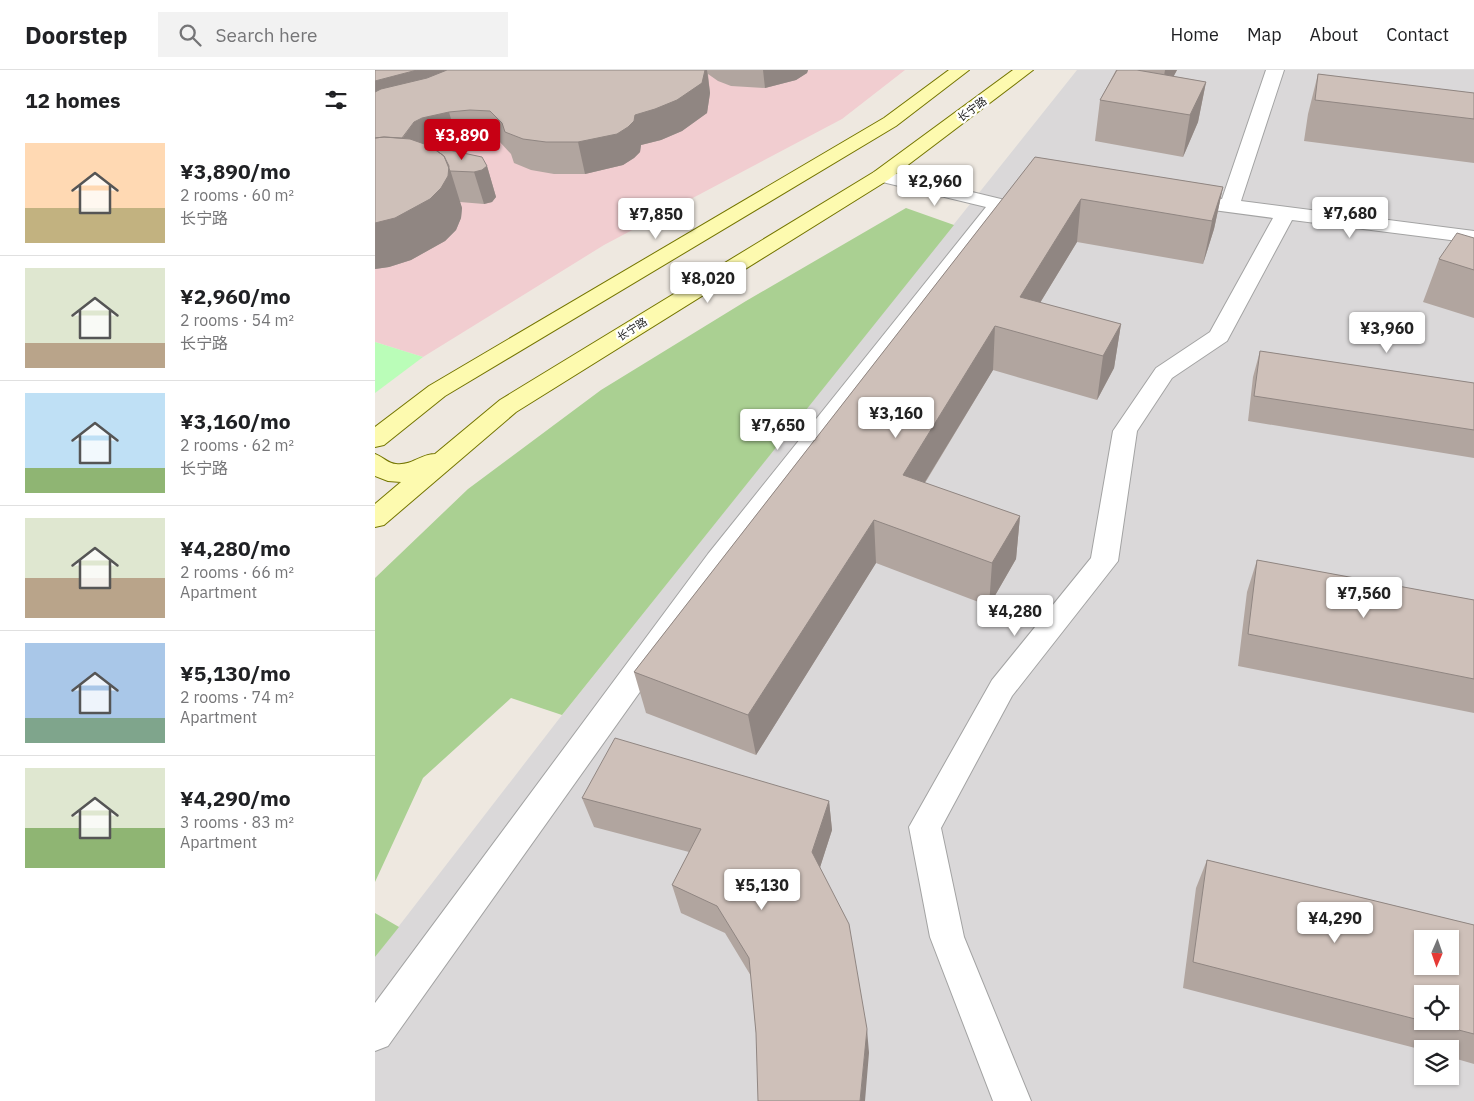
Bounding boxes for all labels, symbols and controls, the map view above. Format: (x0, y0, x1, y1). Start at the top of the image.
search box (158, 12, 508, 57)
text: Doorstep (25, 19, 128, 51)
icon: search (176, 21, 204, 49)
text: Search here (216, 23, 317, 47)
text: Home (1171, 23, 1219, 46)
text: Map (1247, 23, 1282, 46)
text: About (1310, 23, 1358, 46)
text: Contact (1386, 23, 1449, 46)
text: 12 homes (25, 86, 121, 114)
icon: filters (322, 86, 350, 114)
street label: 长宁路 (955, 94, 989, 124)
pin: ¥3,890 (421, 118, 503, 161)
text: ¥3,890 (435, 125, 489, 145)
text: ¥3,890/mo (180, 157, 291, 185)
icon: home (65, 163, 125, 223)
pin: ¥2,960 (894, 164, 976, 207)
text: ¥2,960 (908, 171, 962, 191)
text: 2 rooms · 60 m² (180, 185, 294, 205)
pin: ¥7,680 (1309, 196, 1391, 239)
pin: ¥7,850 (615, 198, 697, 240)
text: ¥7,680 (1323, 203, 1377, 223)
text: ¥7,850 (629, 204, 683, 224)
text: 长宁路 (180, 208, 228, 228)
pin: ¥8,020 (667, 262, 749, 304)
text: ¥8,020 (681, 268, 735, 288)
text: ¥2,960/mo (180, 282, 291, 310)
icon: home (65, 288, 125, 348)
text: 2 rooms · 54 m² (180, 310, 294, 330)
pin: ¥3,960 (1346, 312, 1428, 354)
street label: 长宁路 (614, 314, 650, 344)
text: ¥3,960 (1360, 318, 1414, 338)
text: 长宁路 (180, 333, 228, 353)
pin: ¥3,160 (855, 396, 937, 439)
text: ¥3,160 (869, 403, 923, 423)
text: ¥3,160/mo (180, 407, 291, 435)
pin: ¥7,650 (737, 408, 819, 451)
icon: home (65, 413, 125, 473)
text: ¥7,650 (751, 415, 805, 435)
text: 2 rooms · 62 m² (180, 435, 294, 455)
text: 长宁路 (180, 458, 228, 478)
text: ¥4,280/mo (180, 534, 291, 562)
icon: home (65, 538, 125, 598)
text: 2 rooms · 66 m² (180, 562, 294, 582)
pin: ¥7,560 (1323, 576, 1405, 619)
text: Apartment (180, 582, 257, 602)
text: ¥7,560 (1337, 583, 1391, 603)
pin: ¥4,280 (974, 594, 1056, 637)
text: ¥4,280 (988, 601, 1042, 621)
text: ¥5,130/mo (180, 659, 291, 687)
icon: home (65, 663, 125, 723)
text: 2 rooms · 74 m² (180, 687, 294, 707)
text: Apartment (180, 707, 257, 727)
text: ¥4,290/mo (180, 784, 291, 812)
icon: home (65, 788, 125, 848)
text: 3 rooms · 83 m² (180, 812, 294, 832)
text: Apartment (180, 832, 257, 852)
pin: ¥5,130 (721, 868, 803, 911)
text: ¥5,130 (735, 875, 789, 895)
pin: ¥4,290 (1294, 902, 1376, 944)
text: ¥4,290 (1308, 908, 1362, 928)
north arrow (1414, 930, 1459, 975)
map controls (1414, 930, 1459, 1085)
button: locate (1414, 985, 1459, 1030)
button: layers (1414, 1040, 1459, 1085)

